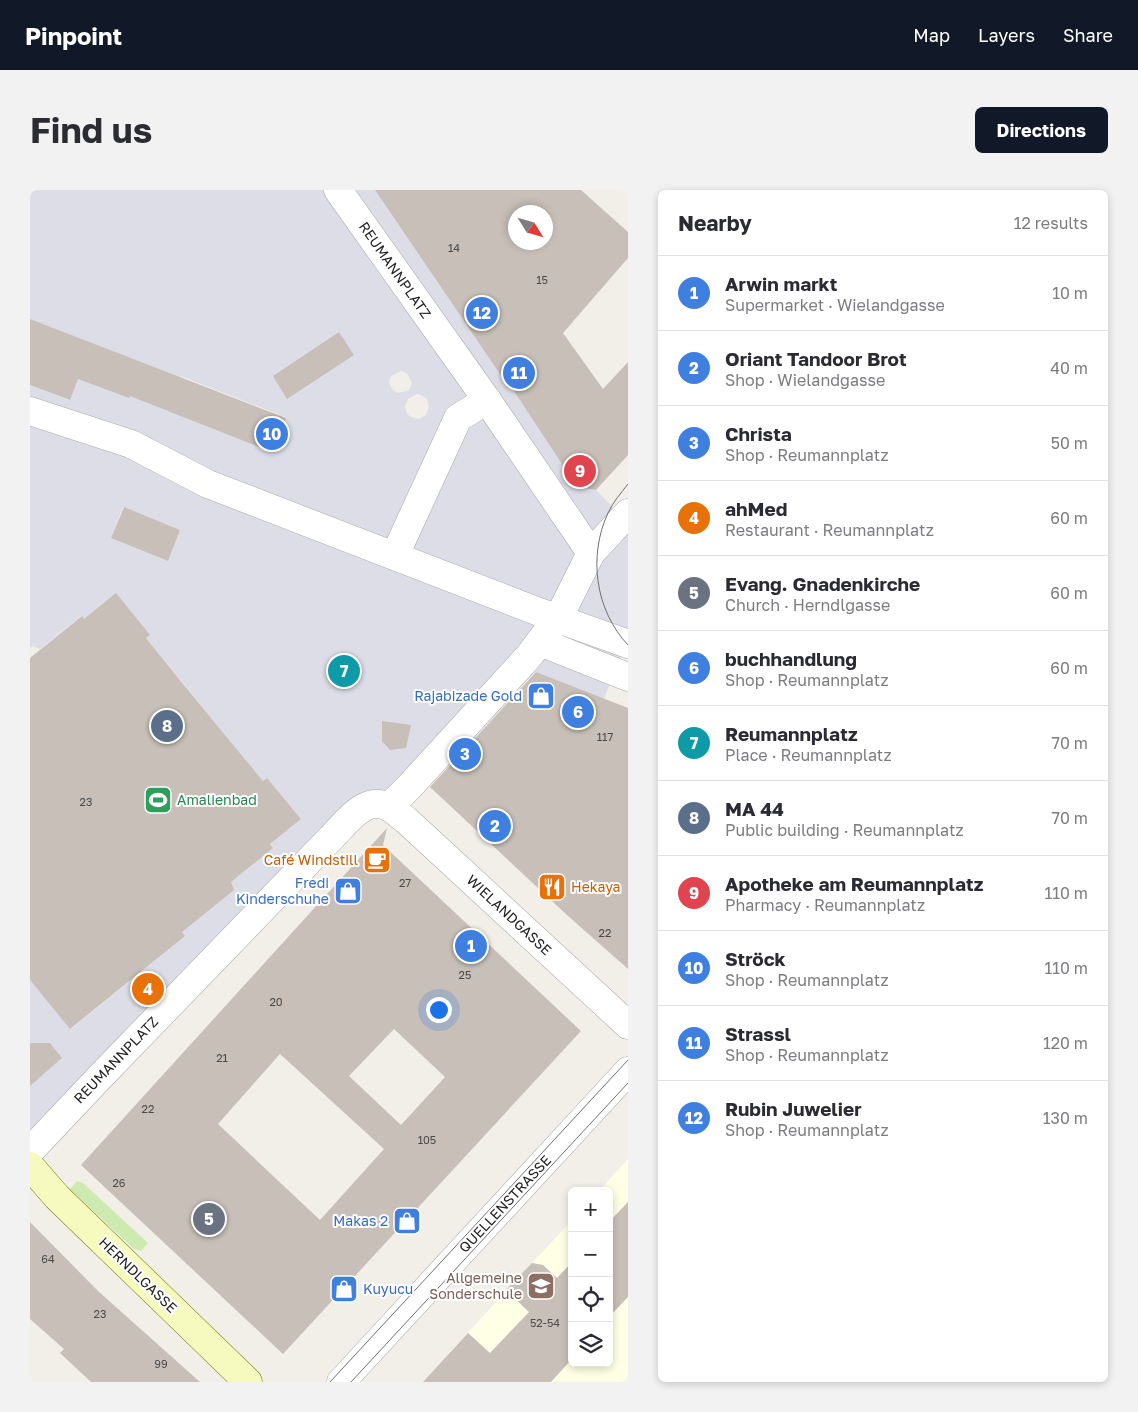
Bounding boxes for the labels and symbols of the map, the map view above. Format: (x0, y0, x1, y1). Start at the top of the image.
north arrow (508, 205, 553, 250)
street label: REUMANNPLATZ (356, 218, 435, 321)
house number: 14 (448, 241, 460, 254)
house number: 15 (536, 273, 548, 286)
pin: 12 (466, 294, 498, 332)
pin: 11 (503, 354, 535, 392)
pin: 10 (256, 415, 288, 453)
pin: 9 (564, 452, 596, 490)
pin: 7 (328, 652, 360, 690)
shop icon: Rajabizade Gold (526, 681, 556, 711)
place label: Rajabizade Gold (414, 687, 522, 704)
pin: 6 (562, 693, 594, 731)
pin: 8 (151, 707, 183, 745)
house number: 117 (597, 730, 613, 743)
pin: 3 (449, 735, 481, 773)
sports icon: Amalienbad (143, 785, 173, 815)
place label: Amalienbad (177, 791, 257, 808)
house number: 23 (80, 795, 92, 808)
pin: 2 (479, 807, 511, 845)
cafe icon: Café Windstill (362, 845, 392, 875)
place label: Café Windstill (264, 851, 358, 868)
street label: WIELANDGASSE (463, 871, 555, 958)
restaurant icon: Hekaya (537, 872, 567, 902)
place label: Fredi Kinderschuhe (236, 874, 329, 907)
shop icon: Fredi Kinderschuhe (333, 876, 363, 906)
house number: 27 (399, 876, 411, 889)
place label: Hekaya (571, 878, 621, 895)
house number: 22 (599, 926, 611, 939)
pin: 1 (455, 927, 487, 965)
house number: 25 (459, 968, 471, 981)
pin: 4 (132, 970, 164, 1008)
house number: 20 (269, 995, 283, 1008)
your location (426, 997, 452, 1023)
street label: REUMANNPLATZ (70, 1013, 161, 1107)
house number: 21 (216, 1051, 228, 1064)
house number: 22 (142, 1102, 154, 1115)
house number: 105 (418, 1133, 436, 1146)
street label: QUELLENSTRASSE (455, 1151, 554, 1256)
house number: 26 (112, 1176, 126, 1189)
pin: 5 (193, 1200, 225, 1238)
shop icon: Makas 2 (392, 1206, 422, 1236)
place label: Makas 2 (333, 1212, 388, 1229)
street label: HERNDLGASSE (96, 1233, 181, 1316)
house number: 64 (41, 1252, 55, 1265)
place label: Allgemeine Sonderschule (429, 1269, 522, 1302)
school or university icon: Allgemeine Sonderschule (526, 1271, 556, 1301)
shop icon: Kuyucu (329, 1274, 359, 1304)
place label: Kuyucu (363, 1280, 413, 1297)
house number: 23 (94, 1307, 106, 1320)
house number: 52-54 (530, 1316, 560, 1329)
house number: 99 (154, 1357, 168, 1370)

